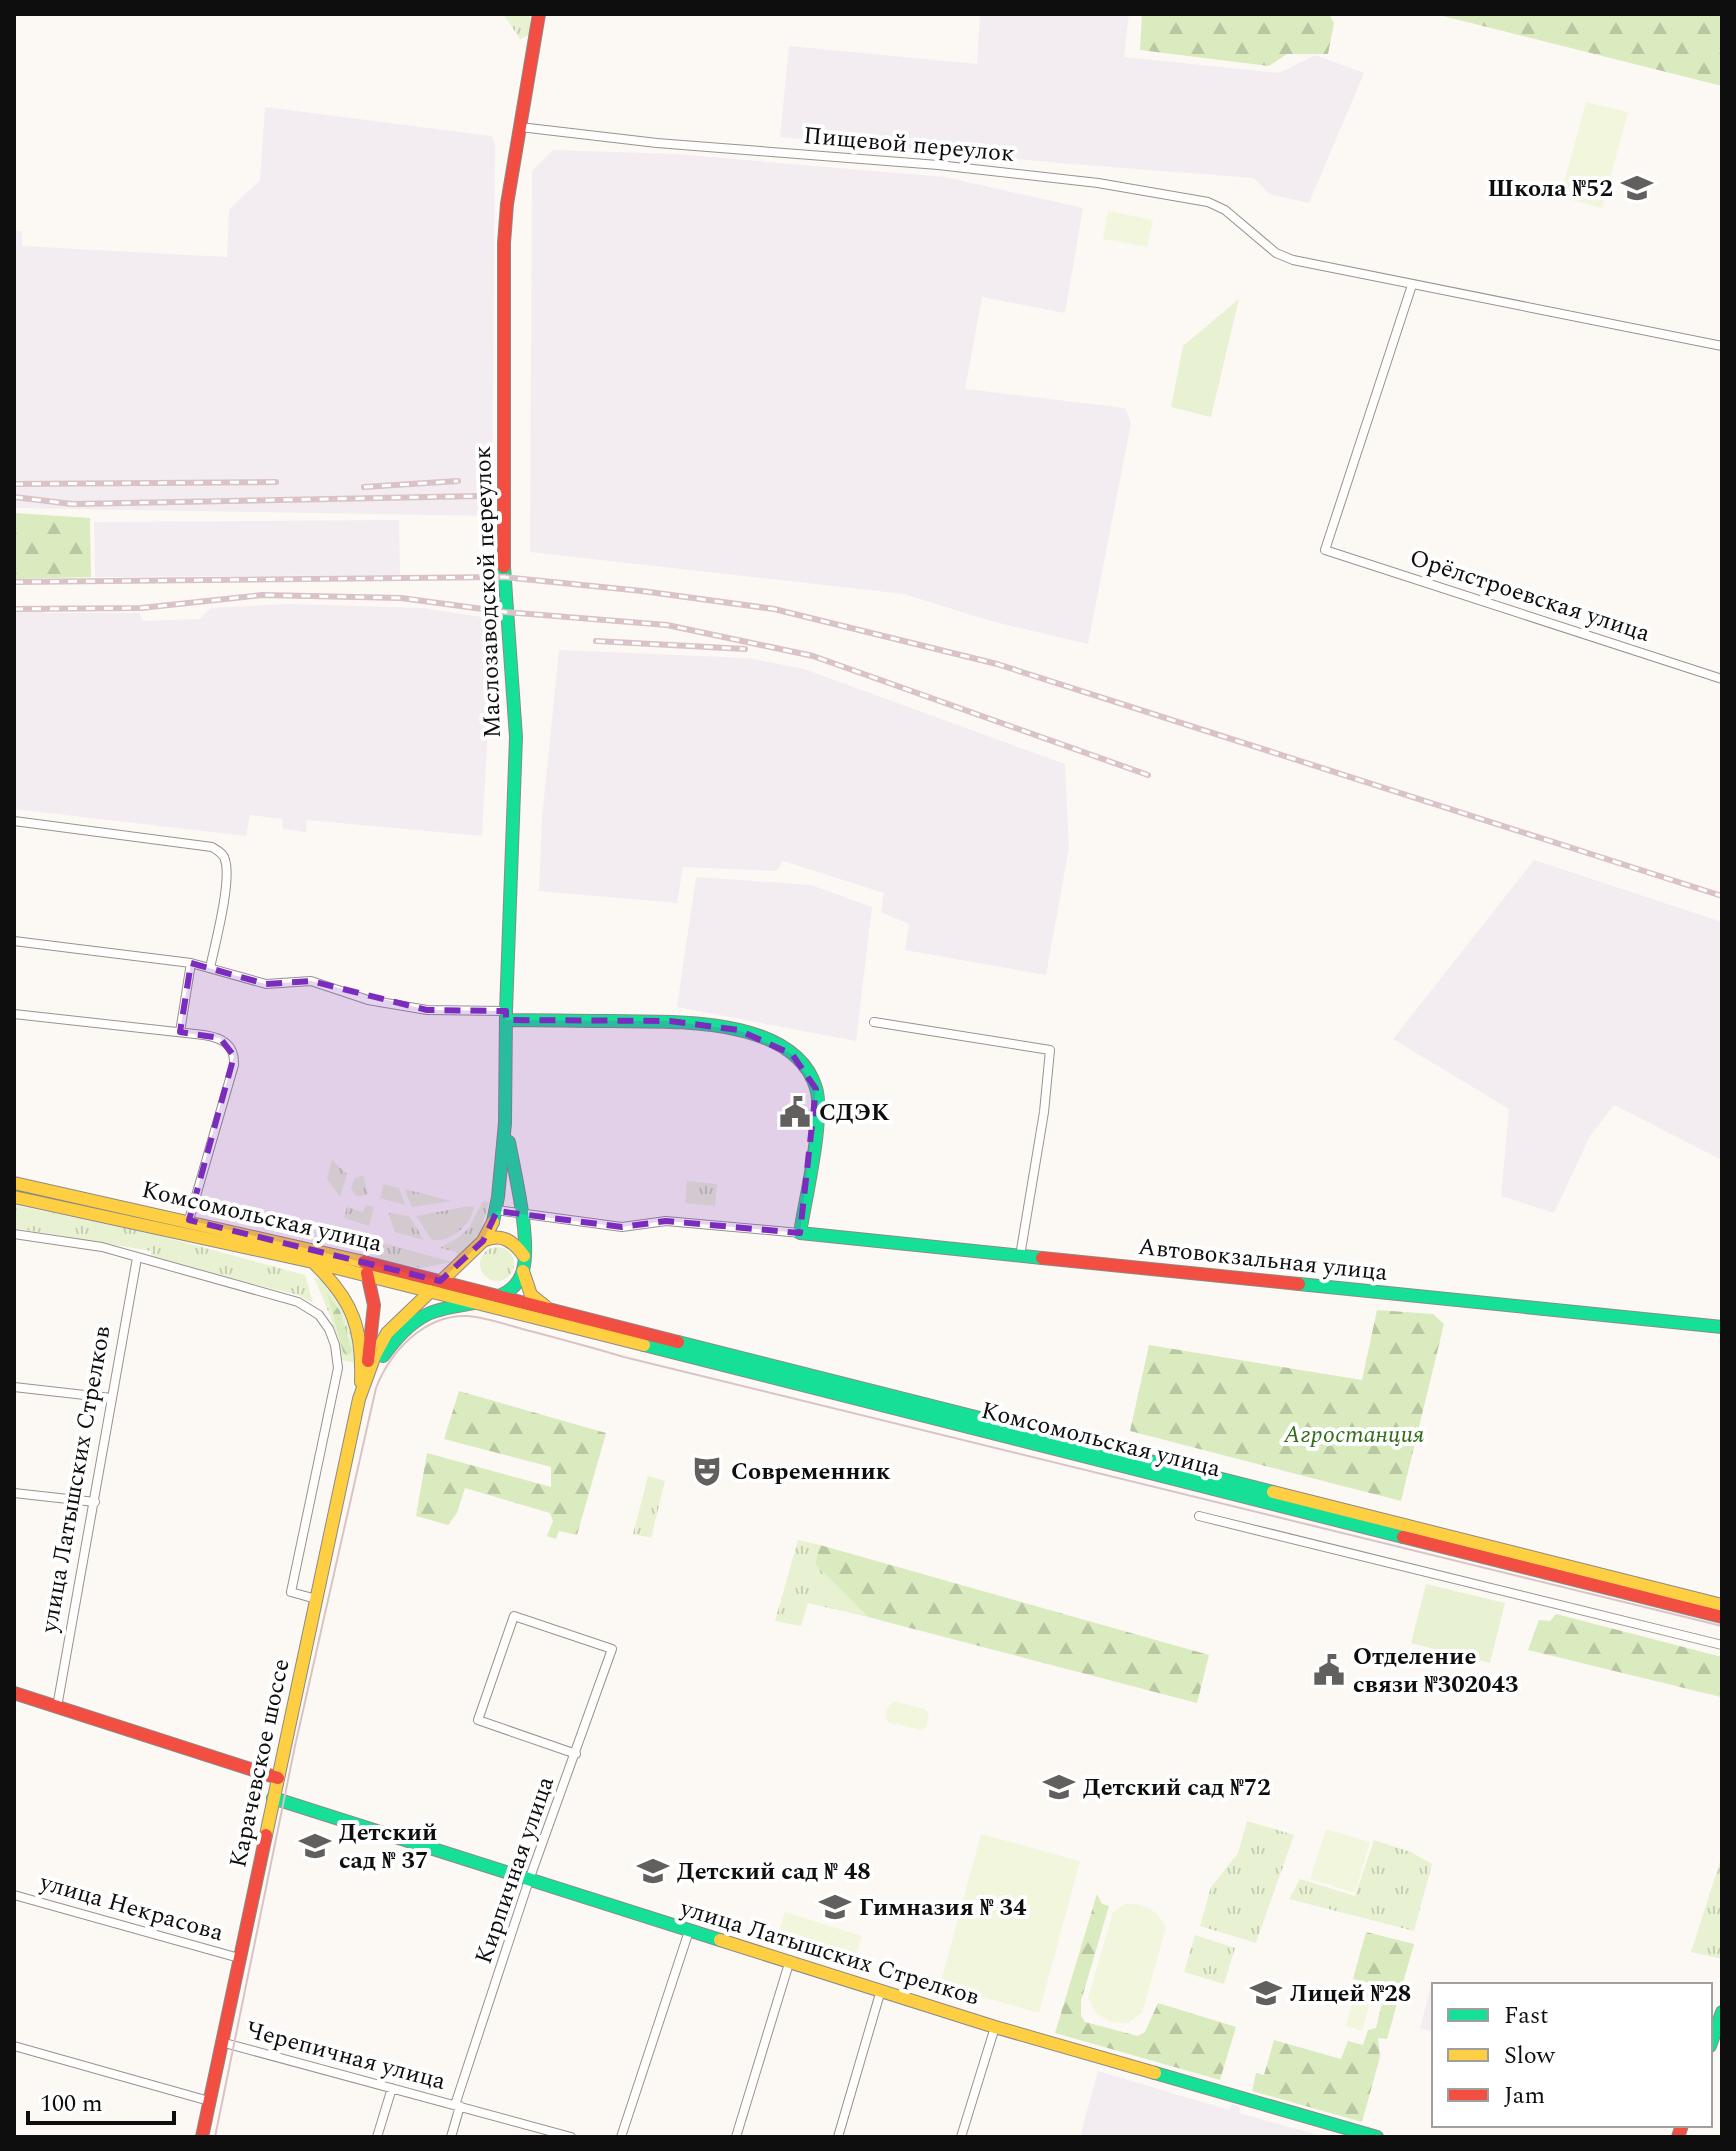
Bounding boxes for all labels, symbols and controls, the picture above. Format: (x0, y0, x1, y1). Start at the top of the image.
street label: Пищевой переулок (802, 118, 1016, 172)
place label: Школа №52 (1488, 171, 1613, 207)
school or university icon: Школа №52 (1620, 171, 1654, 205)
street label: Маслозаводской переулок (465, 445, 511, 739)
street label: Орёлстроевская улица (1405, 540, 1655, 652)
public building icon: СДЭК (778, 1095, 812, 1129)
place label: СДЭК (819, 1095, 890, 1131)
street label: Комсомольская улица (138, 1172, 386, 1262)
street label: Автовокзальная улица (1136, 1229, 1390, 1291)
street label: улица Латышских Стрелков (31, 1323, 121, 1636)
street label: Комсомольская улица (977, 1393, 1225, 1487)
park label: Агростанция (1283, 1417, 1425, 1453)
theatre icon: Современник (690, 1454, 724, 1488)
place label: Современник (731, 1454, 891, 1490)
place label: Отделение связи №302043 (1353, 1639, 1518, 1703)
public building icon: Отделение связи №302043 (1312, 1653, 1346, 1687)
street label: Карачевское шоссе (220, 1655, 300, 1871)
school or university icon: Детский сад №72 (1042, 1770, 1076, 1804)
place label: Детский сад №72 (1083, 1770, 1271, 1806)
street label: Кирпичная улица (466, 1771, 564, 1969)
place label: Детский сад № 37 (339, 1815, 437, 1879)
school or university icon: Детский сад № 37 (298, 1829, 332, 1863)
school or university icon: Детский сад № 48 (636, 1854, 670, 1888)
place label: Детский сад № 48 (677, 1854, 871, 1890)
street label: улица Некрасова (35, 1864, 228, 1951)
street label: улица Латышских Стрелков (675, 1890, 984, 2016)
school or university icon: Гимназия № 34 (818, 1890, 852, 1924)
place label: Гимназия № 34 (859, 1890, 1027, 1926)
school or university icon: Лицей №28 (1249, 1976, 1283, 2010)
place label: Лицей №28 (1290, 1976, 1411, 2012)
legend (1432, 1983, 1712, 2127)
text: Fast (1504, 1998, 1549, 2034)
street label: Черепичная улица (242, 2012, 450, 2100)
text: Slow (1504, 2038, 1556, 2074)
scale bar (28, 2075, 174, 2125)
text: Jam (1504, 2078, 1545, 2114)
text: 100 m (40, 2086, 103, 2122)

